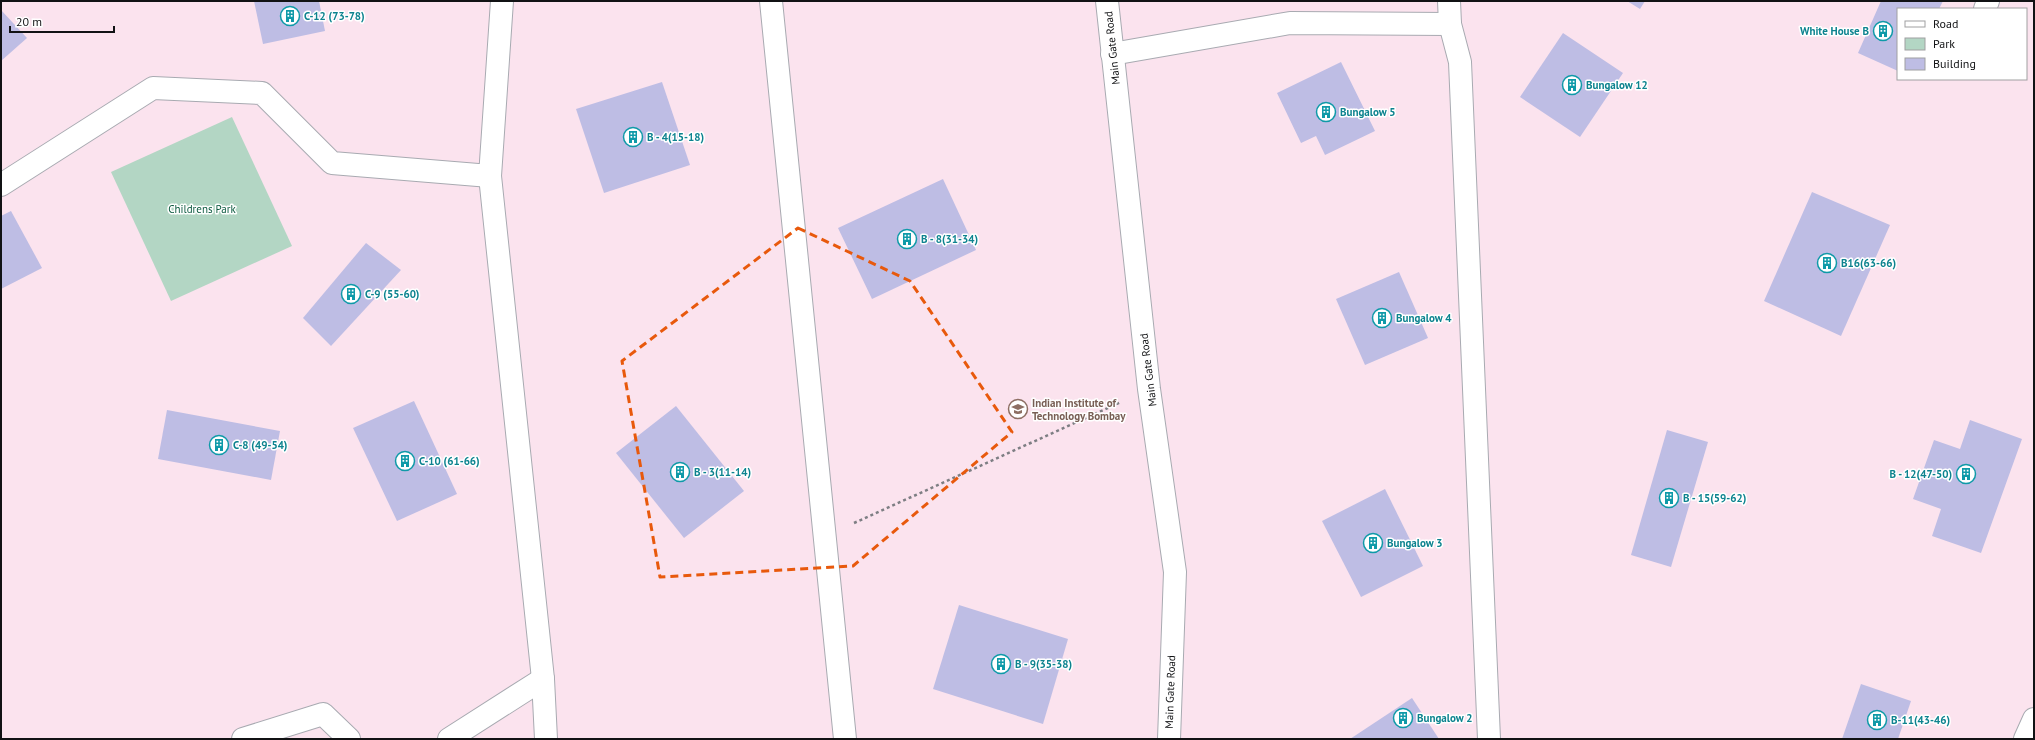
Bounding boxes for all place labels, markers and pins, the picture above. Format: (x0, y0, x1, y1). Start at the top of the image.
building icon: C-12 (73-78) (279, 5, 301, 27)
place label: C-12 (73-78) (304, 9, 365, 23)
building icon: White House B (1872, 20, 1894, 42)
place label: White House B (1800, 24, 1869, 38)
building icon: Bungalow 12 (1561, 74, 1583, 96)
place label: Bungalow 12 (1586, 78, 1648, 92)
building icon: Bungalow 5 (1315, 101, 1337, 123)
place label: Bungalow 5 (1340, 105, 1396, 119)
building icon: B - 4(15-18) (622, 126, 644, 148)
place label: B - 4(15-18) (647, 130, 704, 144)
building icon: B - 8(31-34) (896, 228, 918, 250)
place label: B - 8(31-34) (921, 232, 978, 246)
building icon: B16(63-66) (1816, 252, 1838, 274)
place label: B16(63-66) (1841, 256, 1896, 270)
building icon: C-9 (55-60) (340, 283, 362, 305)
place label: C-9 (55-60) (365, 287, 419, 301)
building icon: Bungalow 4 (1371, 307, 1393, 329)
place label: Bungalow 4 (1396, 311, 1452, 325)
place label: Indian Institute of Technology Bombay (1032, 396, 1126, 423)
school or university icon: Indian Institute of Technology Bombay (1007, 398, 1029, 420)
building icon: C-8 (49-54) (208, 434, 230, 456)
place label: C-8 (49-54) (233, 438, 287, 452)
building icon: C-10 (61-66) (394, 450, 416, 472)
place label: C-10 (61-66) (419, 454, 480, 468)
building icon: B - 3(11-14) (669, 461, 691, 483)
building icon: B - 12(47-50) (1955, 463, 1977, 485)
place label: B - 3(11-14) (694, 465, 751, 479)
place label: B - 12(47-50) (1889, 467, 1952, 481)
building icon: B - 15(59-62) (1658, 487, 1680, 509)
place label: B - 15(59-62) (1683, 491, 1746, 505)
building icon: Bungalow 3 (1362, 532, 1384, 554)
place label: Bungalow 3 (1387, 536, 1443, 550)
building icon: B - 9(35-38) (990, 653, 1012, 675)
place label: B - 9(35-38) (1015, 657, 1072, 671)
building icon: Bungalow 2 (1392, 707, 1414, 729)
building icon: B-11(43-46) (1866, 709, 1888, 731)
place label: Bungalow 2 (1417, 711, 1473, 725)
place label: B-11(43-46) (1891, 713, 1950, 727)

